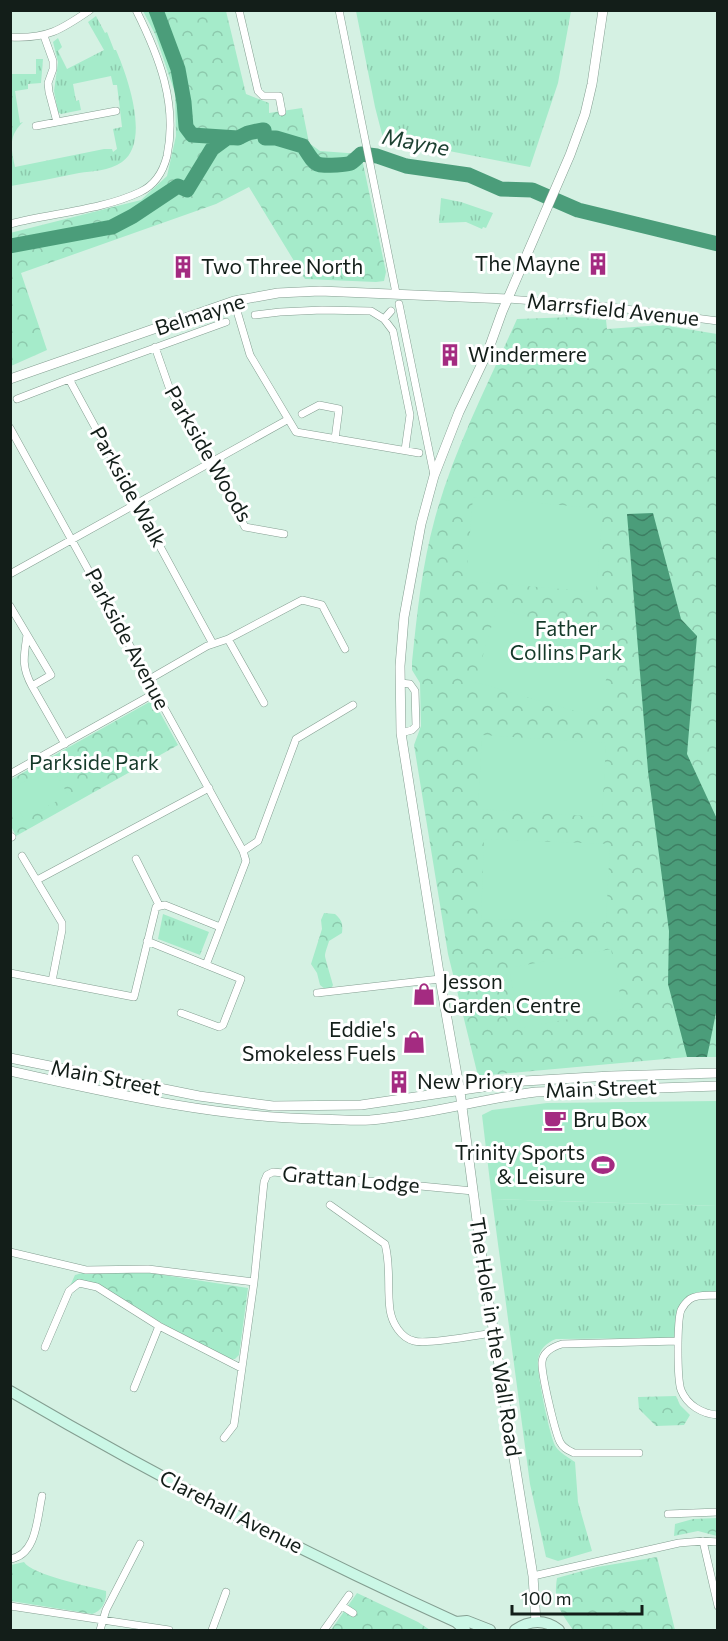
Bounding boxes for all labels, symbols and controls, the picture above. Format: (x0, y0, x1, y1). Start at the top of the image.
water label: Mayne (380, 122, 452, 161)
place label: The Mayne (475, 250, 580, 275)
building icon: The Mayne (585, 251, 611, 277)
place label: Two Three North (201, 253, 363, 278)
building icon: Two Three North (170, 254, 196, 280)
street label: Belmayne (151, 287, 248, 340)
street label: Marrsfield Avenue (526, 287, 701, 330)
place label: Windermere (468, 341, 587, 366)
building icon: Windermere (437, 342, 463, 368)
street label: Parkside Woods (160, 381, 258, 526)
street label: Parkside Walk (86, 422, 173, 551)
street label: Parkside Avenue (81, 564, 176, 713)
park label: Father Collins Park (510, 615, 622, 664)
park label: Parkside Park (29, 749, 159, 774)
place label: Jesson Garden Centre (442, 968, 581, 1017)
shop icon: Jesson Garden Centre (411, 981, 437, 1007)
place label: Eddie's Smokeless Fuels (242, 1016, 396, 1065)
shop icon: Eddie's Smokeless Fuels (401, 1029, 427, 1055)
street label: Main Street (49, 1054, 163, 1099)
place label: New Priory (417, 1068, 523, 1093)
building icon: New Priory (386, 1069, 412, 1095)
street label: Main Street (545, 1073, 657, 1102)
place label: Bru Box (573, 1106, 648, 1131)
cafe icon: Bru Box (542, 1107, 568, 1133)
place label: Trinity Sports & Leisure (455, 1139, 585, 1188)
sports icon: Trinity Sports & Leisure (590, 1152, 616, 1178)
street label: Grattan Lodge (281, 1160, 421, 1197)
street label: The Hole in the Wall Road (465, 1216, 528, 1458)
street label: Clarehall Avenue (156, 1464, 308, 1558)
scale bar (512, 1578, 642, 1616)
text: 100 m (521, 1587, 571, 1609)

